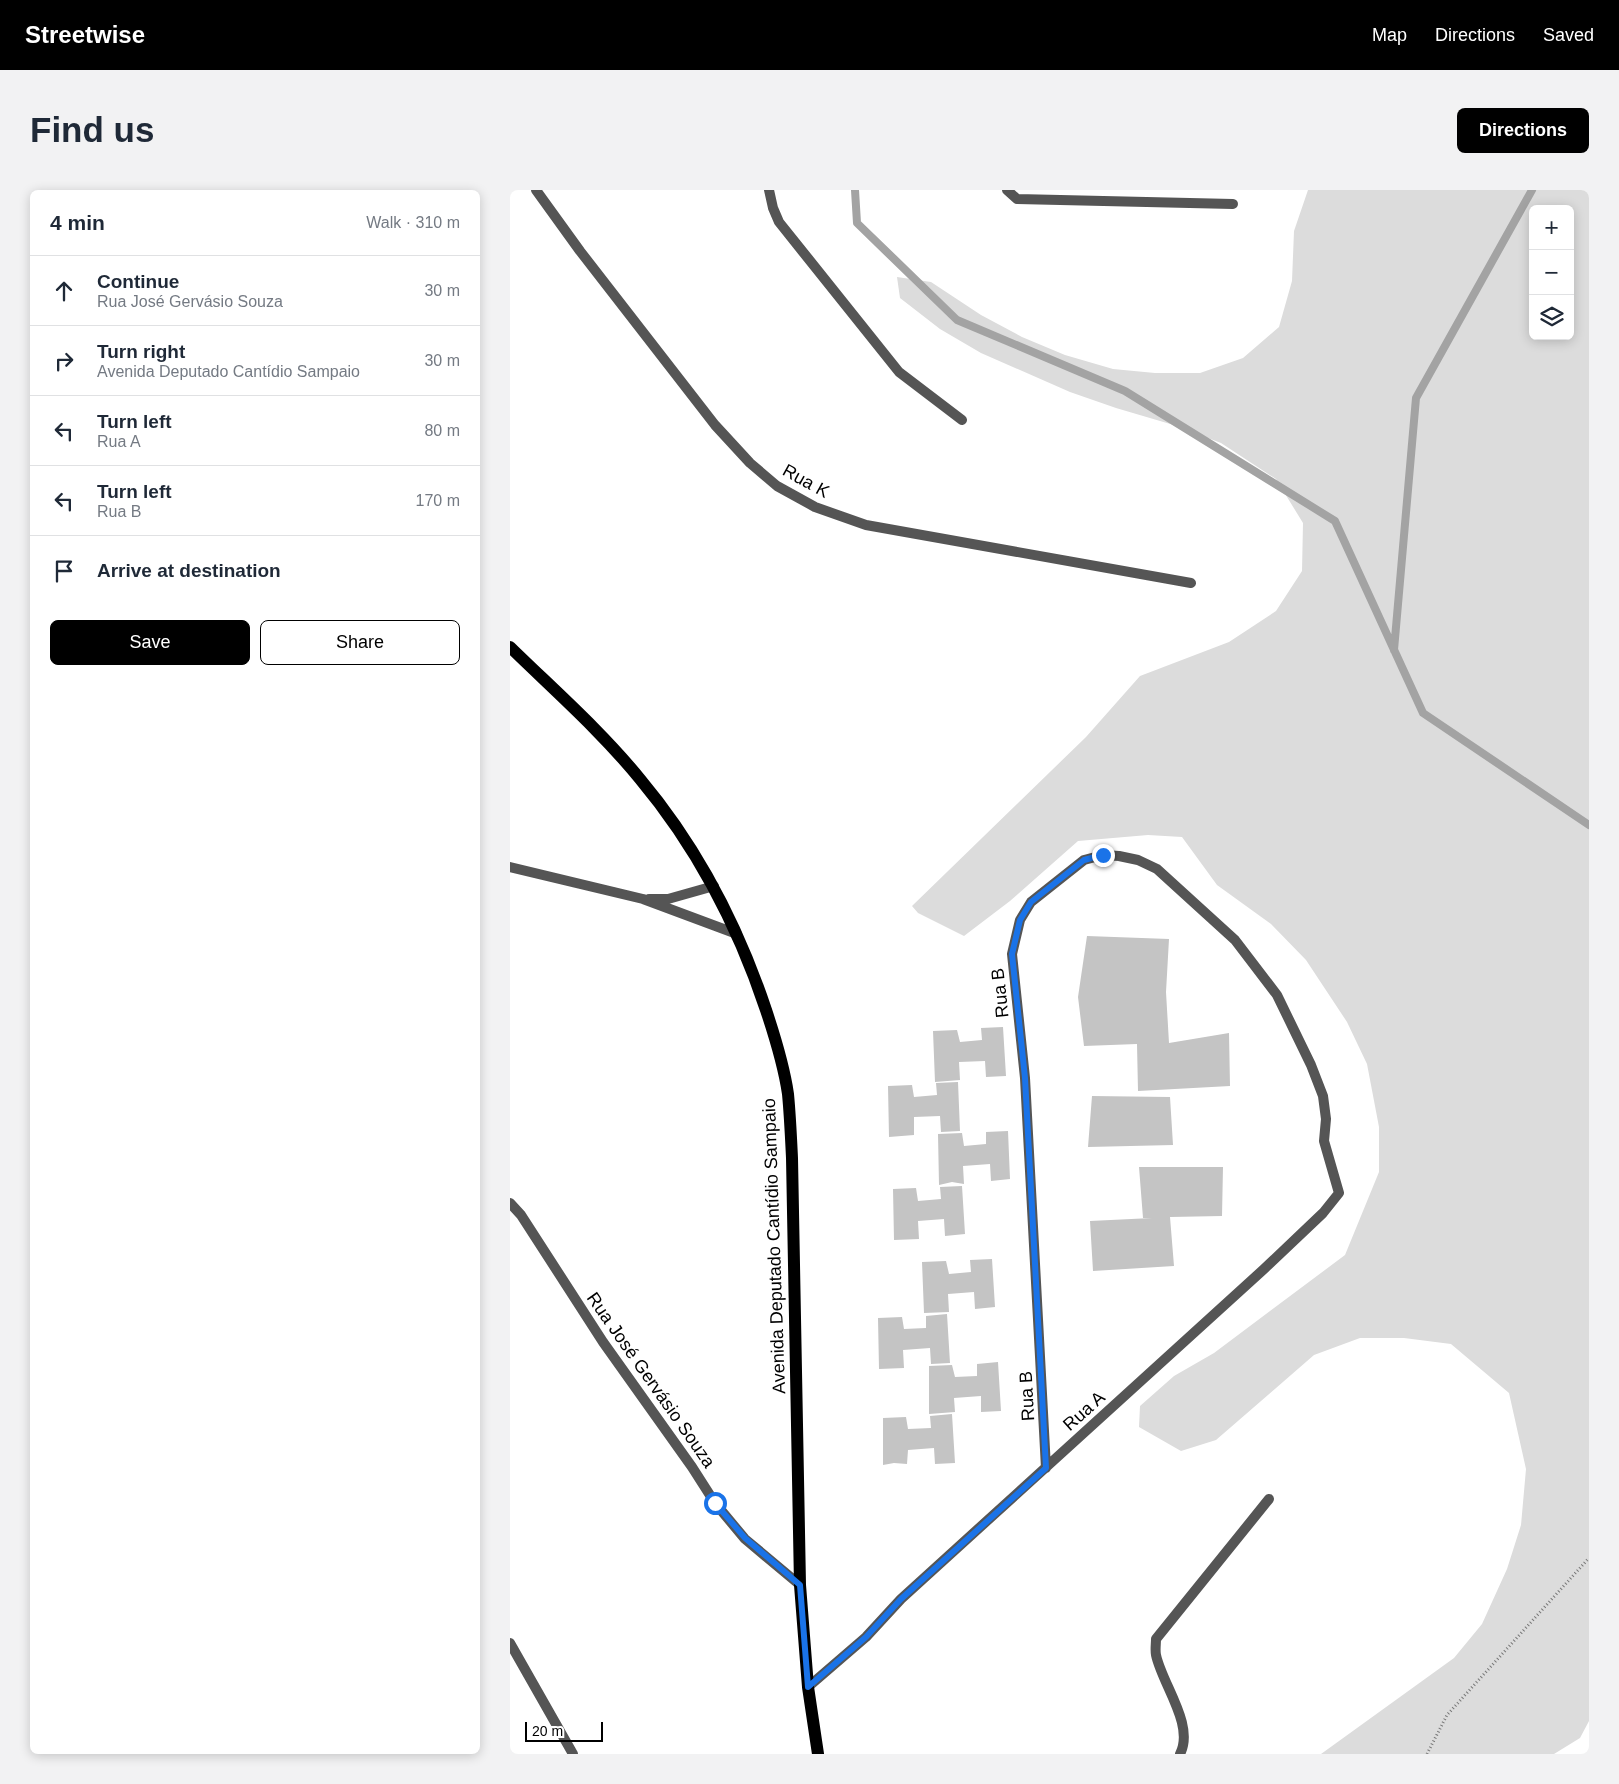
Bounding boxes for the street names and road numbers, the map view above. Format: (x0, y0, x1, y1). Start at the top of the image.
street label: Rua K (779, 460, 833, 502)
street label: Rua B (987, 967, 1013, 1019)
street label: Avenida Deputado Cantídio Sampaio (759, 1098, 789, 1394)
street label: Rua José Gervásio Souza (583, 1289, 720, 1472)
street label: Rua B (1016, 1370, 1038, 1422)
street label: Rua A (1059, 1387, 1109, 1435)

